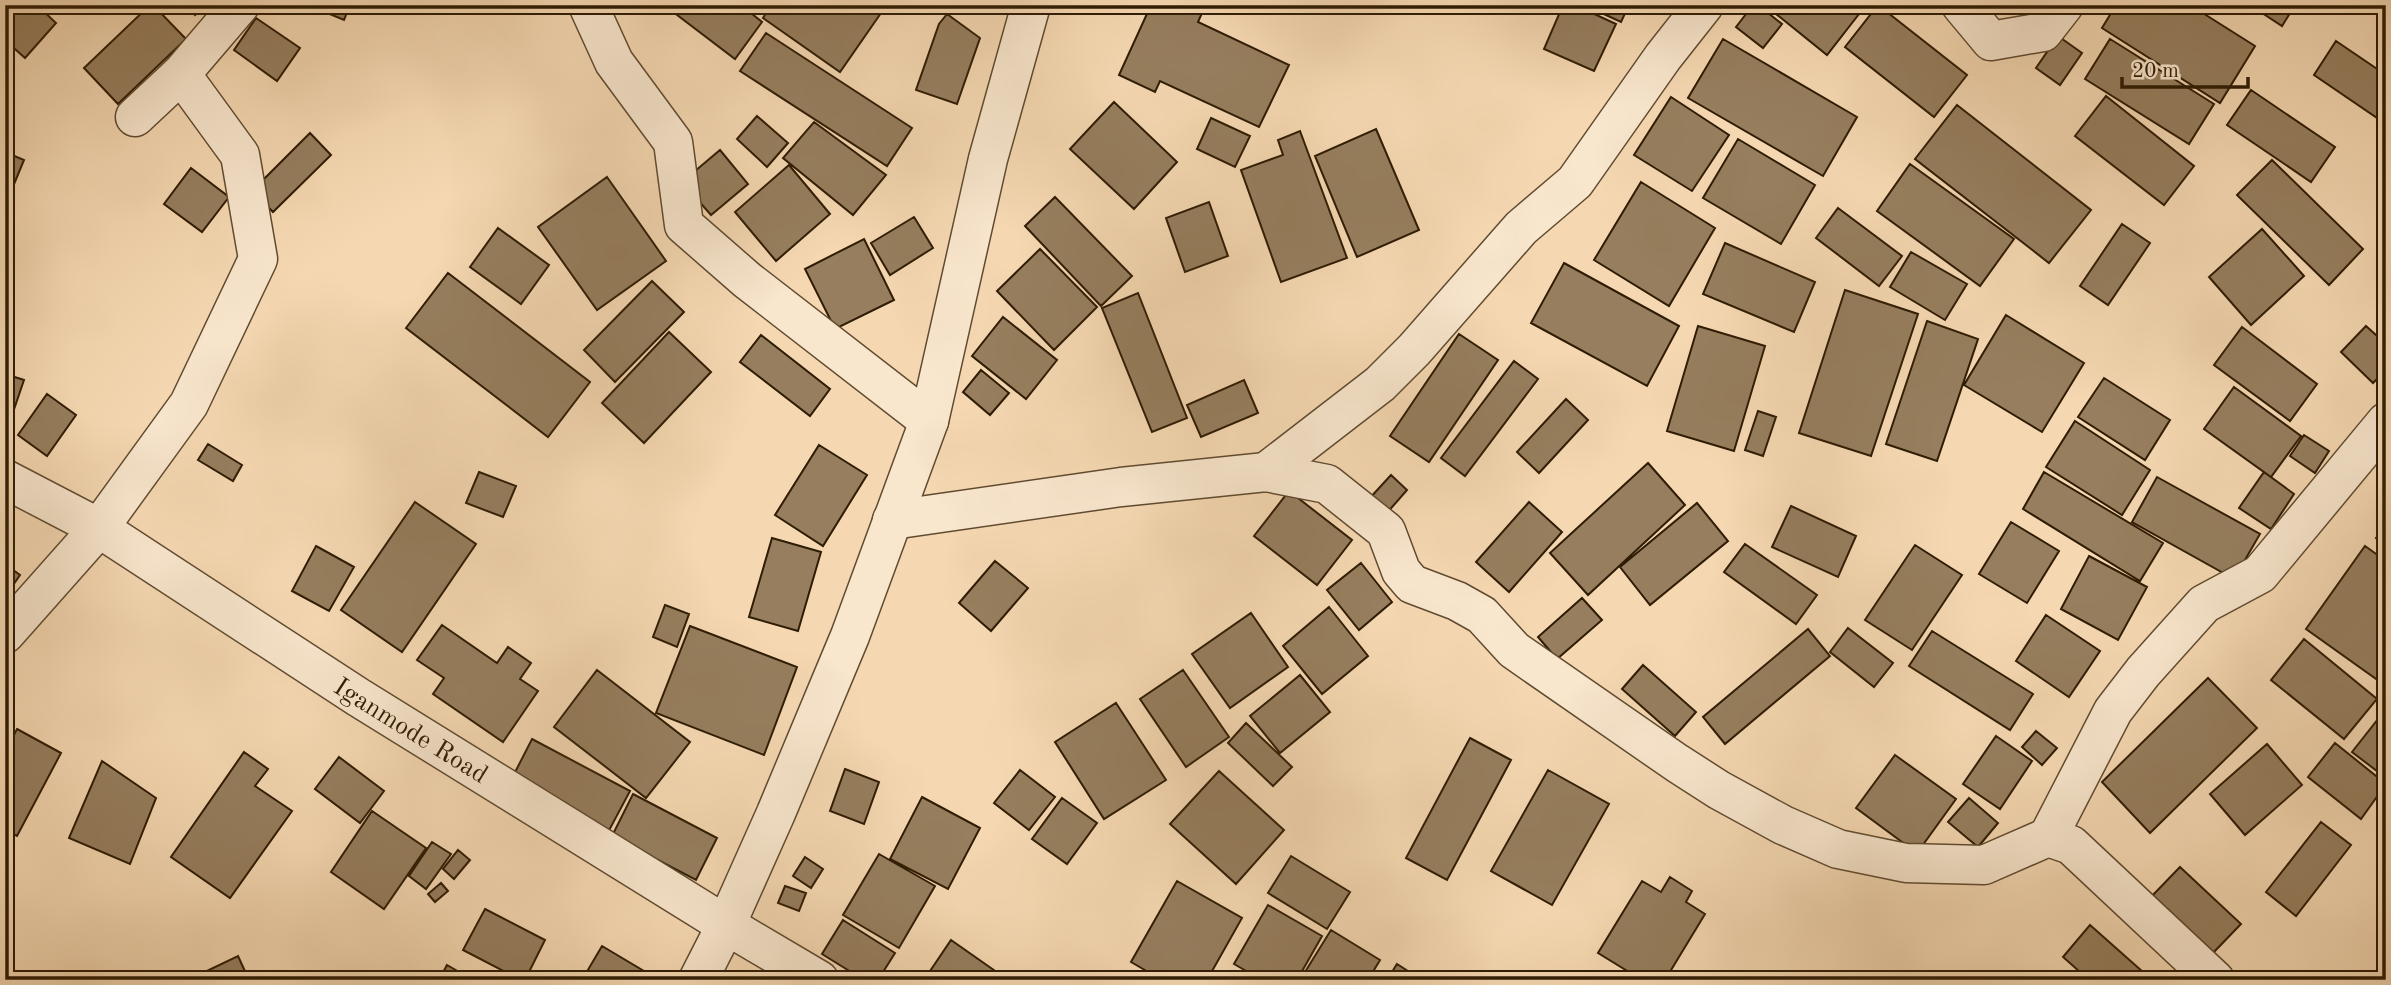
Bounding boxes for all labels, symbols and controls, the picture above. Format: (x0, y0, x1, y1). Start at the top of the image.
scale bar (2122, 46, 2248, 90)
text: 20 m (2132, 61, 2179, 82)
street label: Iganmode Road (329, 674, 492, 789)

